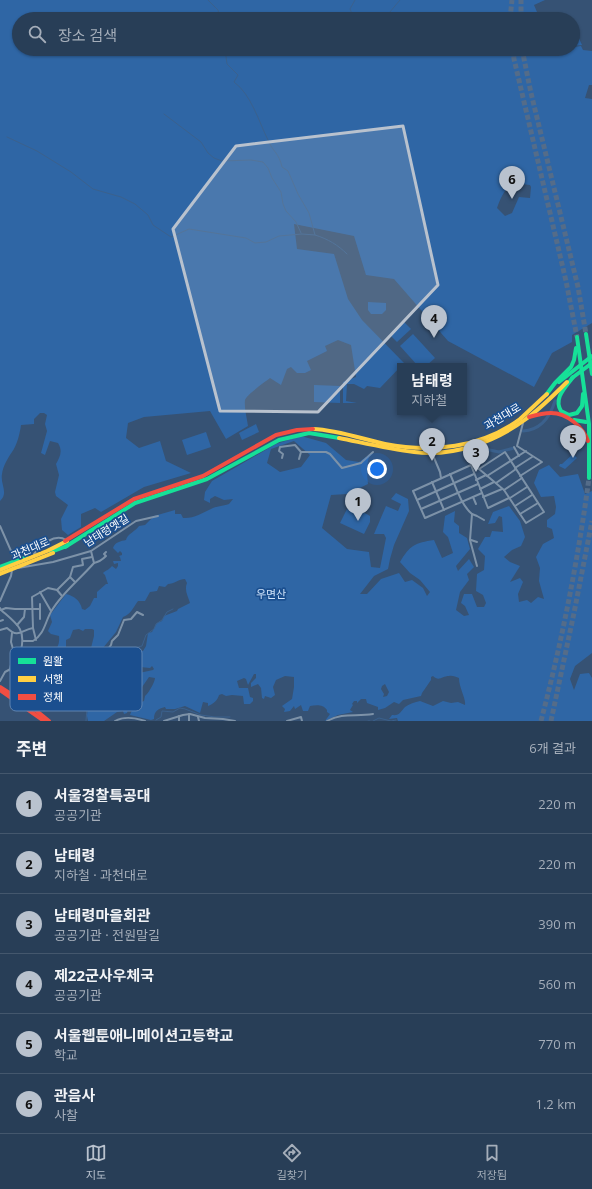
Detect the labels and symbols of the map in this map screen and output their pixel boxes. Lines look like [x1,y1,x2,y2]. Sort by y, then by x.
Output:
pin: 6 [499,166,525,199]
pin: 4 [421,305,447,338]
street label: 과천대로 [481,399,523,433]
pin: 5 [560,425,586,458]
pin: 2 [419,428,445,461]
pin: 3 [463,439,489,472]
your location [367,459,387,479]
pin: 1 [345,488,371,521]
street label: 남태령옛길 [81,510,131,550]
street label: 과천대로 [8,533,52,563]
park label: 우면산 [256,586,286,601]
legend [10,647,142,711]
text: 원활 [43,653,63,668]
text: 서행 [43,671,63,686]
text: 정체 [43,689,63,704]

